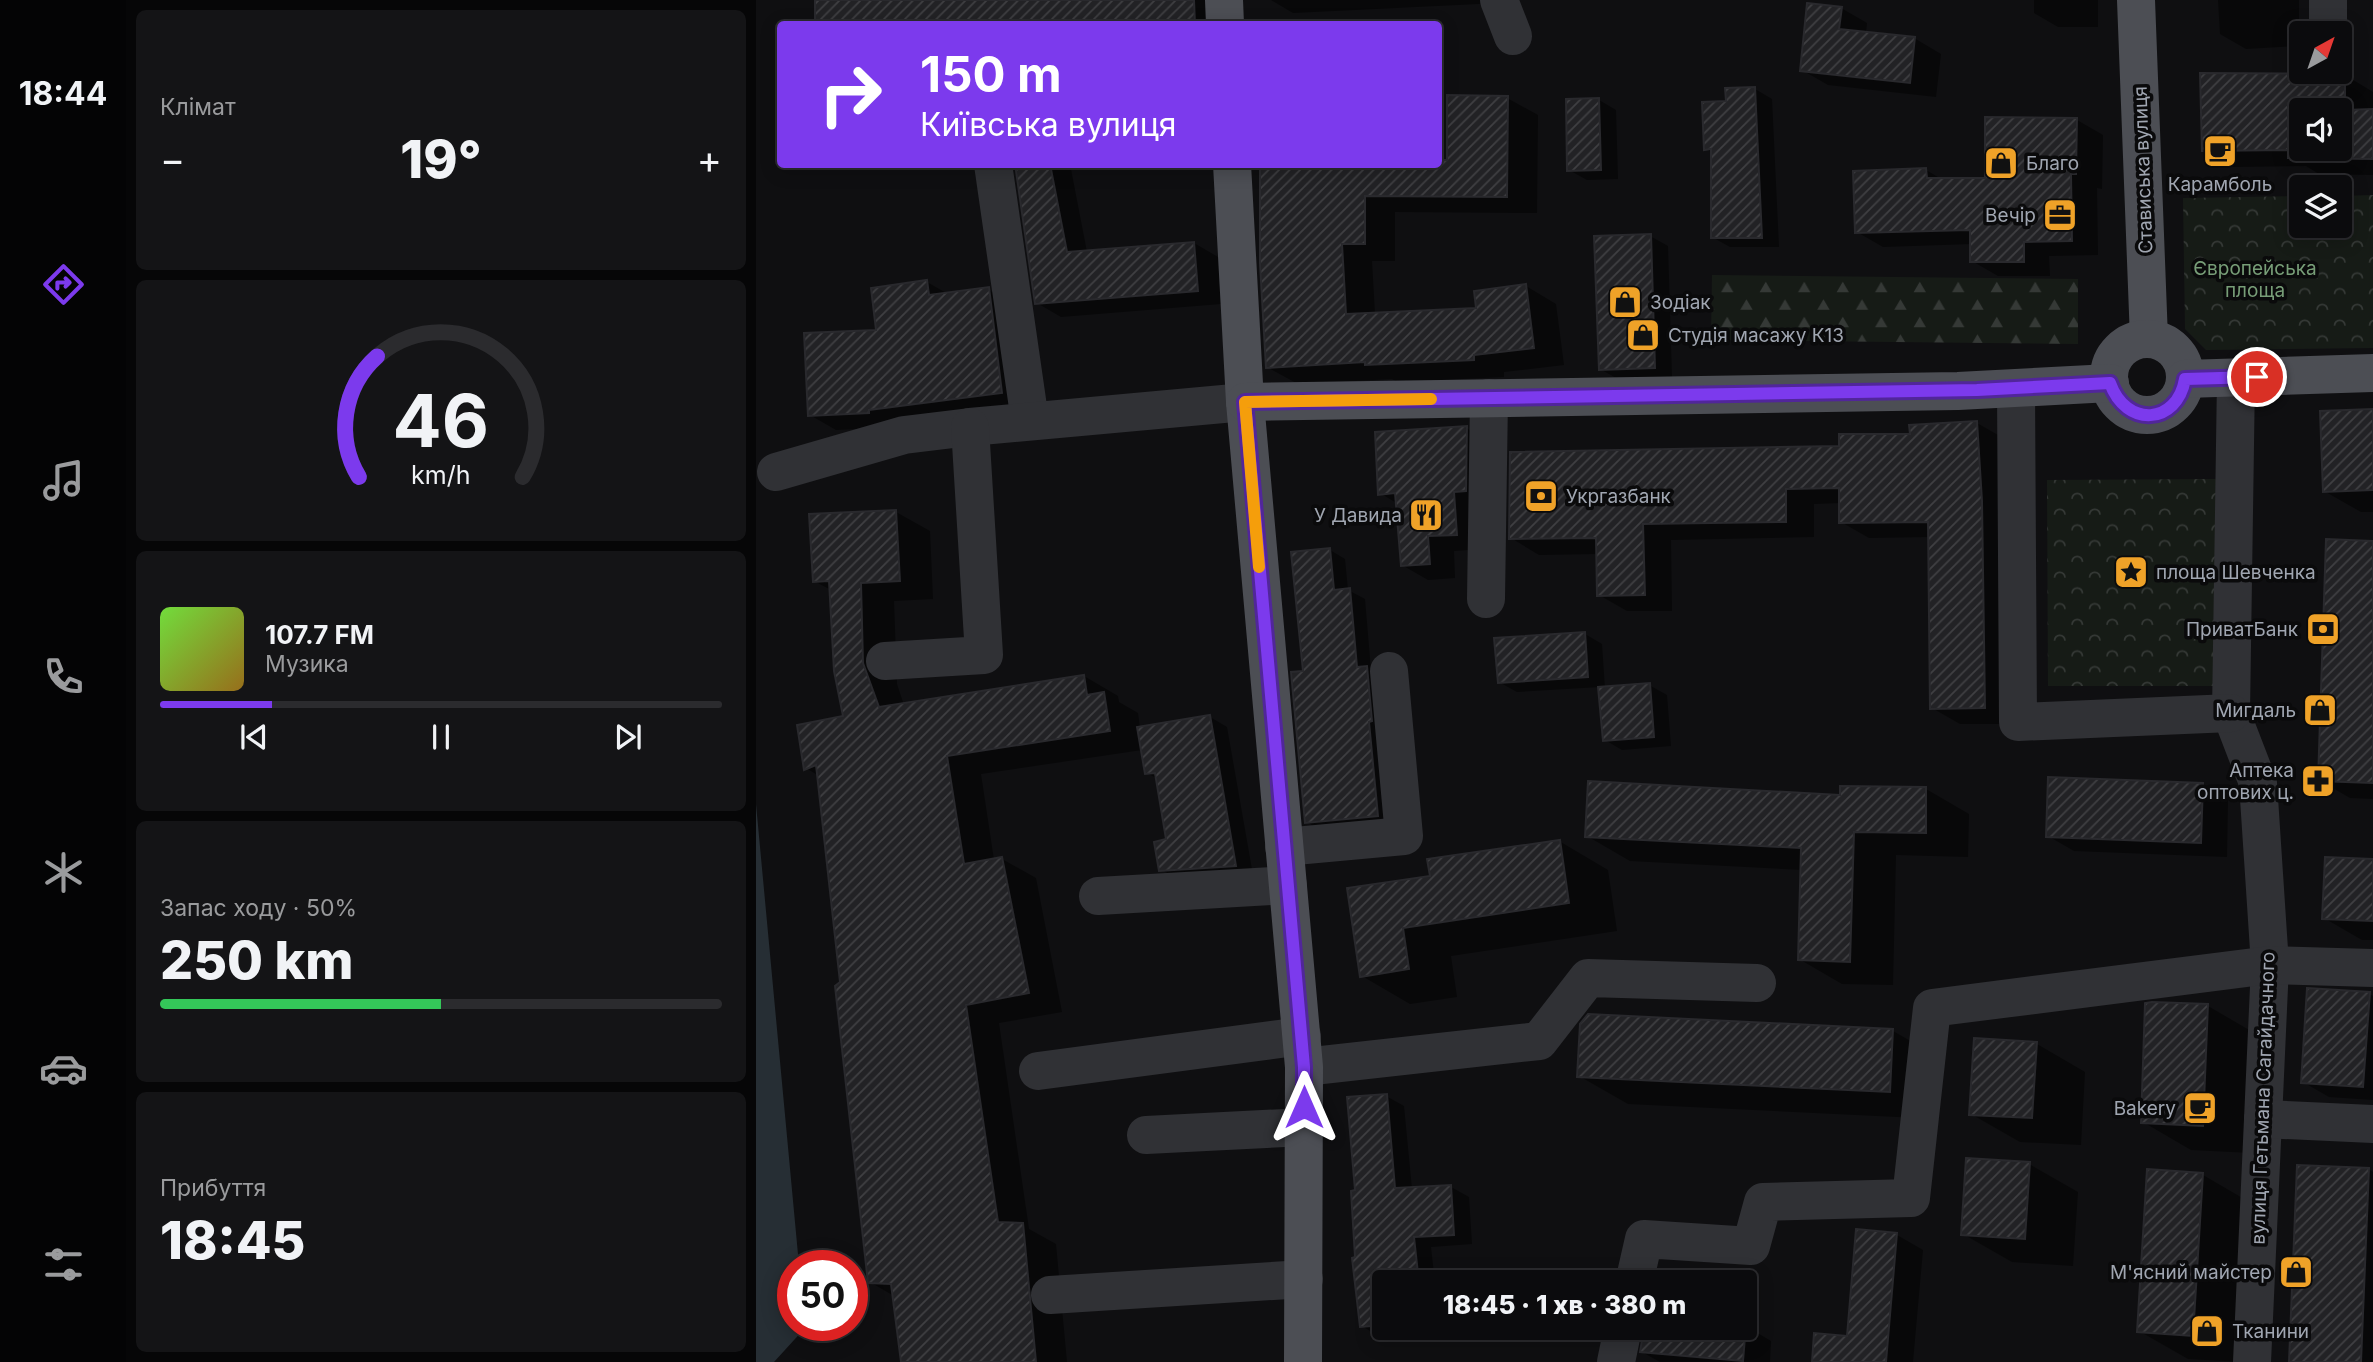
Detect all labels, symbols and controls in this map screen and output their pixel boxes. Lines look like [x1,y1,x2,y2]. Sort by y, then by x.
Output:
north arrow [2289,21,2352,84]
map controls [2289,21,2352,238]
text: 150 m [920,45,1062,104]
icon: right [805,49,896,140]
text: 18:44 [19,74,107,113]
street label: Стависька вулиця [2129,86,2157,254]
text: Клімат [160,93,236,121]
button: sound [2289,98,2352,161]
text: Київська вулиця [920,105,1177,144]
text: 19° [400,128,482,191]
cafe icon: Карамболь [2201,132,2239,170]
text: − [160,136,185,182]
text: + [697,136,722,182]
shop icon: Благо [1982,144,2020,182]
place label: Благо [2026,152,2079,175]
place label: Карамболь [2168,173,2272,196]
button: layers [2289,175,2352,238]
office icon: Вечір [2041,196,2079,234]
place label: Вечір [1985,204,2036,227]
park label: Європейська площа [2193,257,2317,302]
icon: directions [39,260,88,309]
shop icon: Зодіак [1606,283,1644,321]
place label: Зодіак [1650,291,1711,314]
shop icon: Студія масажу К13 [1624,316,1662,354]
place label: Студія масажу К13 [1668,324,1844,347]
pin [2227,347,2287,407]
icon: arrive [2238,358,2276,396]
text: 46 [393,376,489,465]
icon: music [39,456,88,505]
text: km/h [411,459,471,489]
bank icon: Укргазбанк [1522,477,1560,515]
place label: Укргазбанк [1566,485,1672,508]
restaurant icon: У Давида [1407,496,1445,534]
place label: У Давида [1314,504,1402,527]
place icon: площа Шевченка [2112,553,2150,591]
place label: площа Шевченка [2156,561,2316,584]
bank icon: ПриватБанк [2304,610,2342,648]
place label: ПриватБанк [2186,618,2299,641]
text: 107.7 FM [265,619,374,650]
text: Музика [265,650,349,678]
icon: phone [39,652,88,701]
shop icon: Мигдаль [2301,691,2339,729]
place label: Мигдаль [2215,699,2296,722]
icon: previous [235,718,273,756]
icon: pause [422,718,460,756]
icon: next [609,718,647,756]
place label: Аптека оптових ц. [2197,759,2294,804]
pharmacy icon: Аптека оптових ц. [2299,762,2337,800]
icon: climate [39,848,88,897]
text: Запас ходу · 50% [160,894,357,922]
text: 250 km [160,929,353,992]
street label: вулиця Гетьмана Сагайдачного [2246,951,2280,1245]
icon: car [39,1044,88,1093]
position arrow [1267,1070,1341,1144]
cafe icon: Bakery [2181,1089,2219,1127]
place label: Bakery [2114,1097,2176,1120]
text: Прибуття [160,1174,266,1202]
text: 18:45 [160,1209,306,1272]
icon: filters [39,1240,88,1289]
speed limit sign: 50 [777,1250,868,1341]
shop icon: М'ясний майстер [2277,1253,2315,1291]
place label: М'ясний майстер [2110,1261,2272,1284]
text: 18:45 · 1 хв · 380 m [1443,1289,1686,1320]
shop icon: Тканини [2188,1312,2226,1350]
place label: Тканини [2232,1320,2309,1343]

